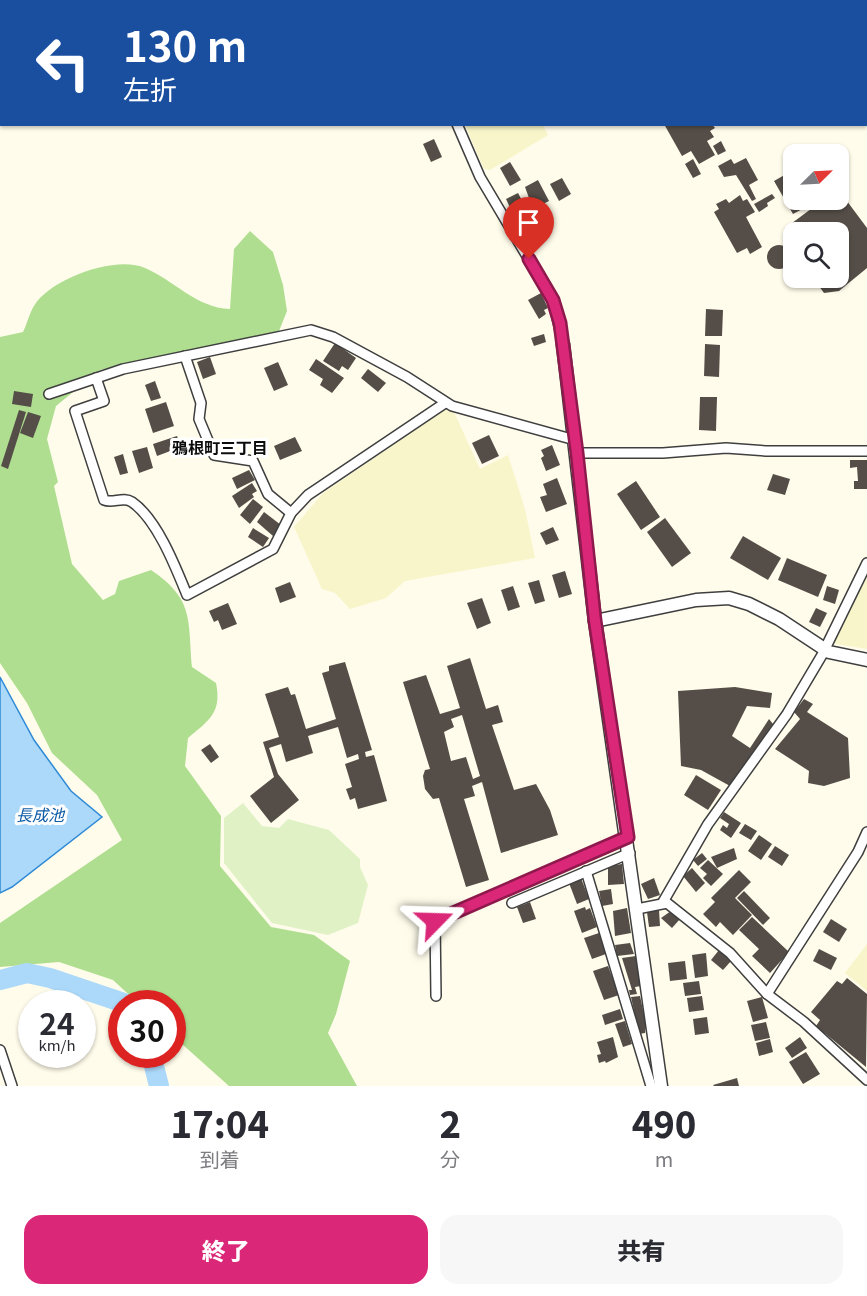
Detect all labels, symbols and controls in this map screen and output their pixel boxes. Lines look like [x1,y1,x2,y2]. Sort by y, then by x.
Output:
text: 130 m [123,13,247,74]
icon: left [24,24,102,102]
text: 左折 [123,69,177,108]
north arrow [783,144,849,210]
map controls [783,144,849,288]
pin [503,197,554,259]
icon: arrive [512,206,545,239]
button: search [783,222,849,288]
district label: 鴉根町三丁目 [172,435,268,459]
water label: 長成池 [16,802,66,826]
position arrow [403,889,467,953]
speed limit sign: 30 [108,990,186,1068]
text: 24 [39,1000,75,1044]
text: km/h [38,1034,76,1055]
text: 17:04 [171,1096,269,1148]
text: 2 [440,1096,461,1148]
text: 490 [632,1096,696,1148]
text: 到着 [200,1144,240,1173]
text: 分 [440,1144,460,1173]
text: m [655,1144,673,1173]
button: 終了 [24,1215,428,1284]
button: 共有 [440,1215,843,1284]

